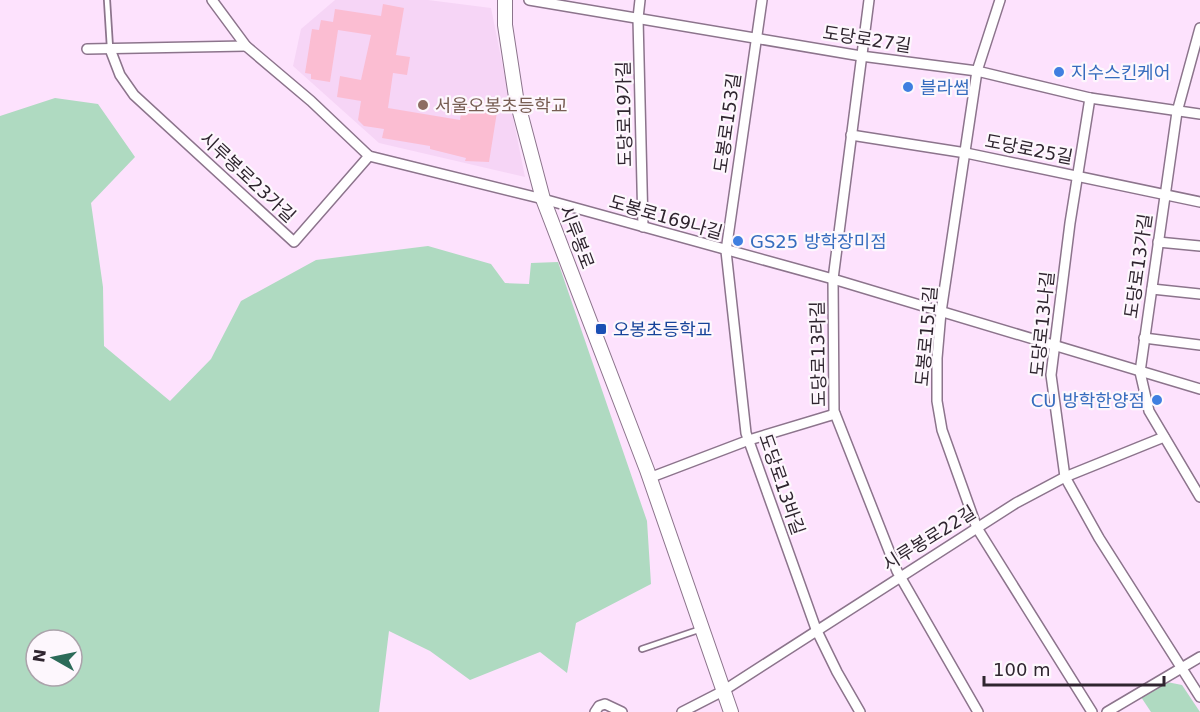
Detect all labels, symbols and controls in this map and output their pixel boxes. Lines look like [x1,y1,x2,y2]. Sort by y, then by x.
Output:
street label: 도당로27길 [821,22,913,56]
street label: 도당로19가길 [613,61,635,167]
place label: 지수스킨케어 [1071,62,1170,83]
marker: 지수스킨케어 [1052,65,1066,79]
street label: 도봉로153길 [710,72,744,174]
place label: 블라썸 [920,77,970,98]
marker: 블라썸 [901,80,915,94]
place label: 서울오봉초등학교 [435,95,567,116]
marker: 서울오봉초등학교 [416,98,430,112]
street label: 시루봉로23가길 [196,128,300,226]
street label: 도당로25길 [983,130,1075,168]
street label: 도봉로169나길 [607,191,725,243]
street label: 시루봉로 [555,202,599,272]
street label: 도당로13가길 [1120,212,1156,320]
place label: GS25 방학장미점 [750,231,887,252]
marker: GS25 방학장미점 [731,234,745,248]
street label: 도당로13나길 [1026,270,1058,378]
street label: 도봉로151길 [911,285,941,387]
street label: 도당로13라길 [807,301,829,407]
place label: 오봉초등학교 [613,319,712,340]
marker: 오봉초등학교 [594,322,608,336]
place label: CU 방학한양점 [1031,390,1145,411]
marker: CU 방학한양점 [1150,393,1164,407]
street label: 도당로13바길 [755,431,809,537]
street label: 시루봉로22길 [879,501,979,575]
north arrow [24,628,84,688]
text: N [29,648,50,664]
scale bar [984,649,1164,687]
text: 100 m [993,659,1051,680]

